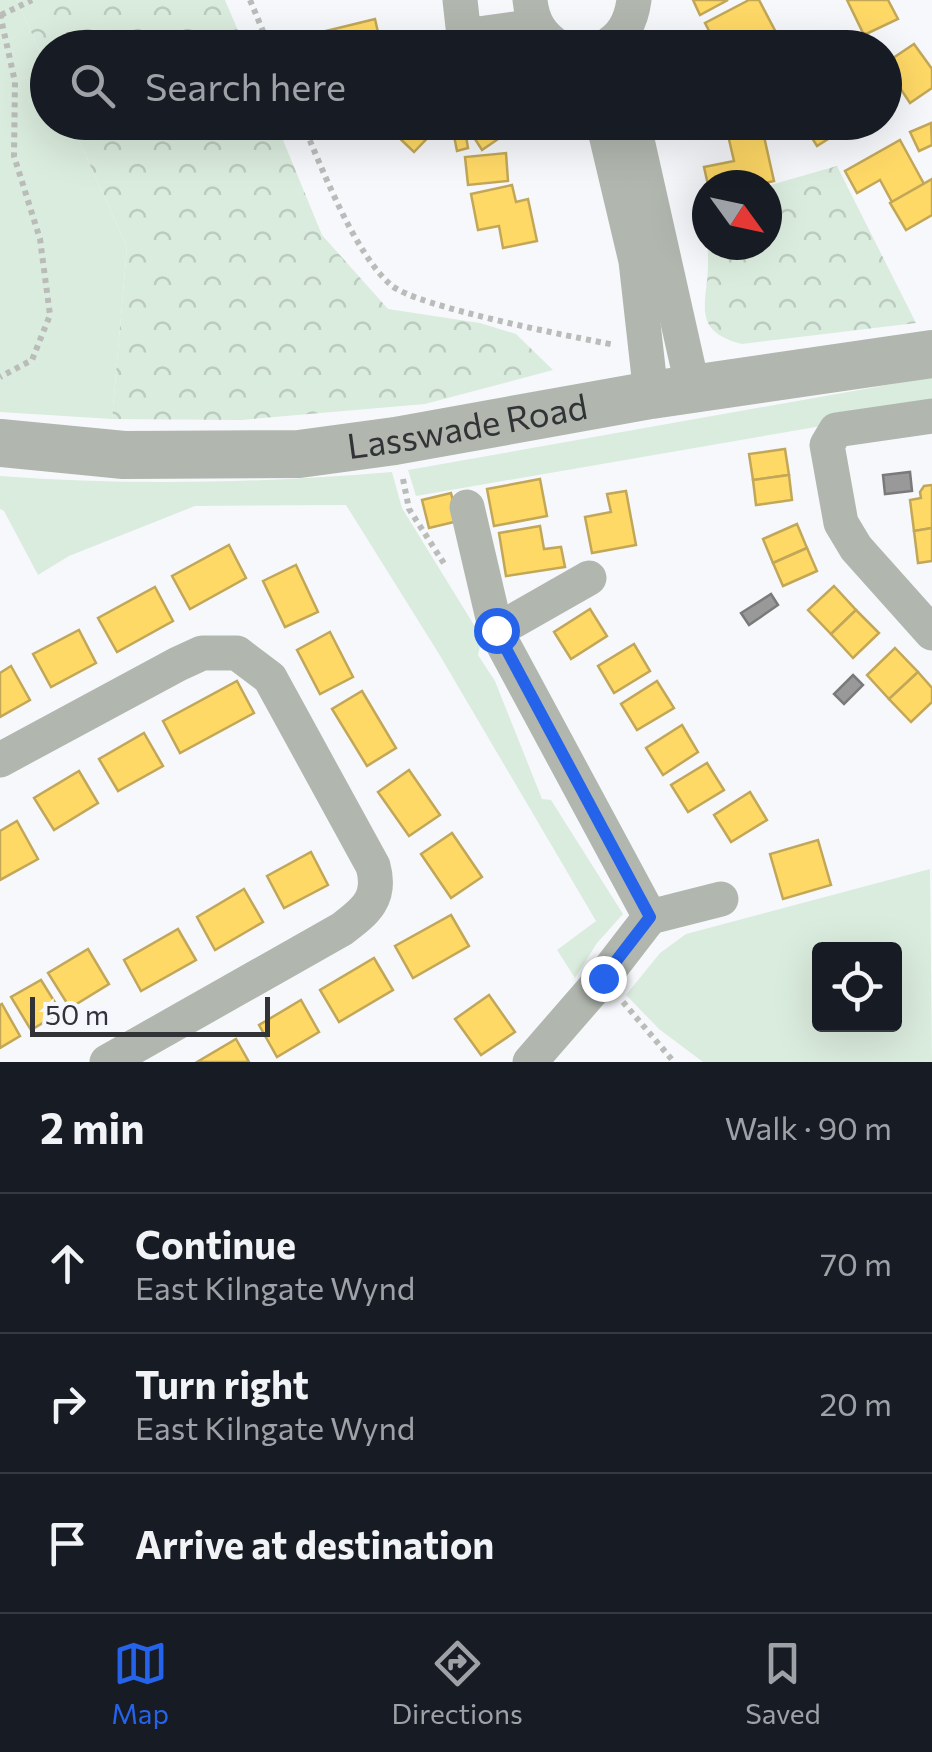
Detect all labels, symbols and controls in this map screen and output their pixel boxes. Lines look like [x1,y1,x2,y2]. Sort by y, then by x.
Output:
search box [30,30,902,140]
icon: search [65,58,120,113]
text: Search here [145,62,346,109]
north arrow [692,170,782,260]
street label: Lasswade Road [344,383,590,466]
route start [474,608,520,654]
map controls [812,942,902,1032]
button: locate [812,942,902,1032]
route end [581,956,627,1002]
scale bar [30,992,270,1036]
text: 50 m [45,997,109,1031]
text: 2 min [40,1101,145,1153]
text: Walk · 90 m [725,1107,892,1147]
text: Continue [135,1220,296,1267]
icon: ahead [40,1236,95,1291]
text: 70 m [820,1243,892,1283]
text: East Kilngate Wynd [135,1267,415,1307]
text: Turn right [135,1360,309,1407]
icon: right [40,1376,95,1431]
text: 20 m [819,1383,892,1423]
text: East Kilngate Wynd [135,1407,415,1447]
icon: arrive [40,1516,95,1571]
text: Arrive at destination [135,1520,494,1567]
tab: Map [111,1636,169,1730]
tab: Directions [391,1636,523,1730]
tab: Saved [745,1636,821,1730]

